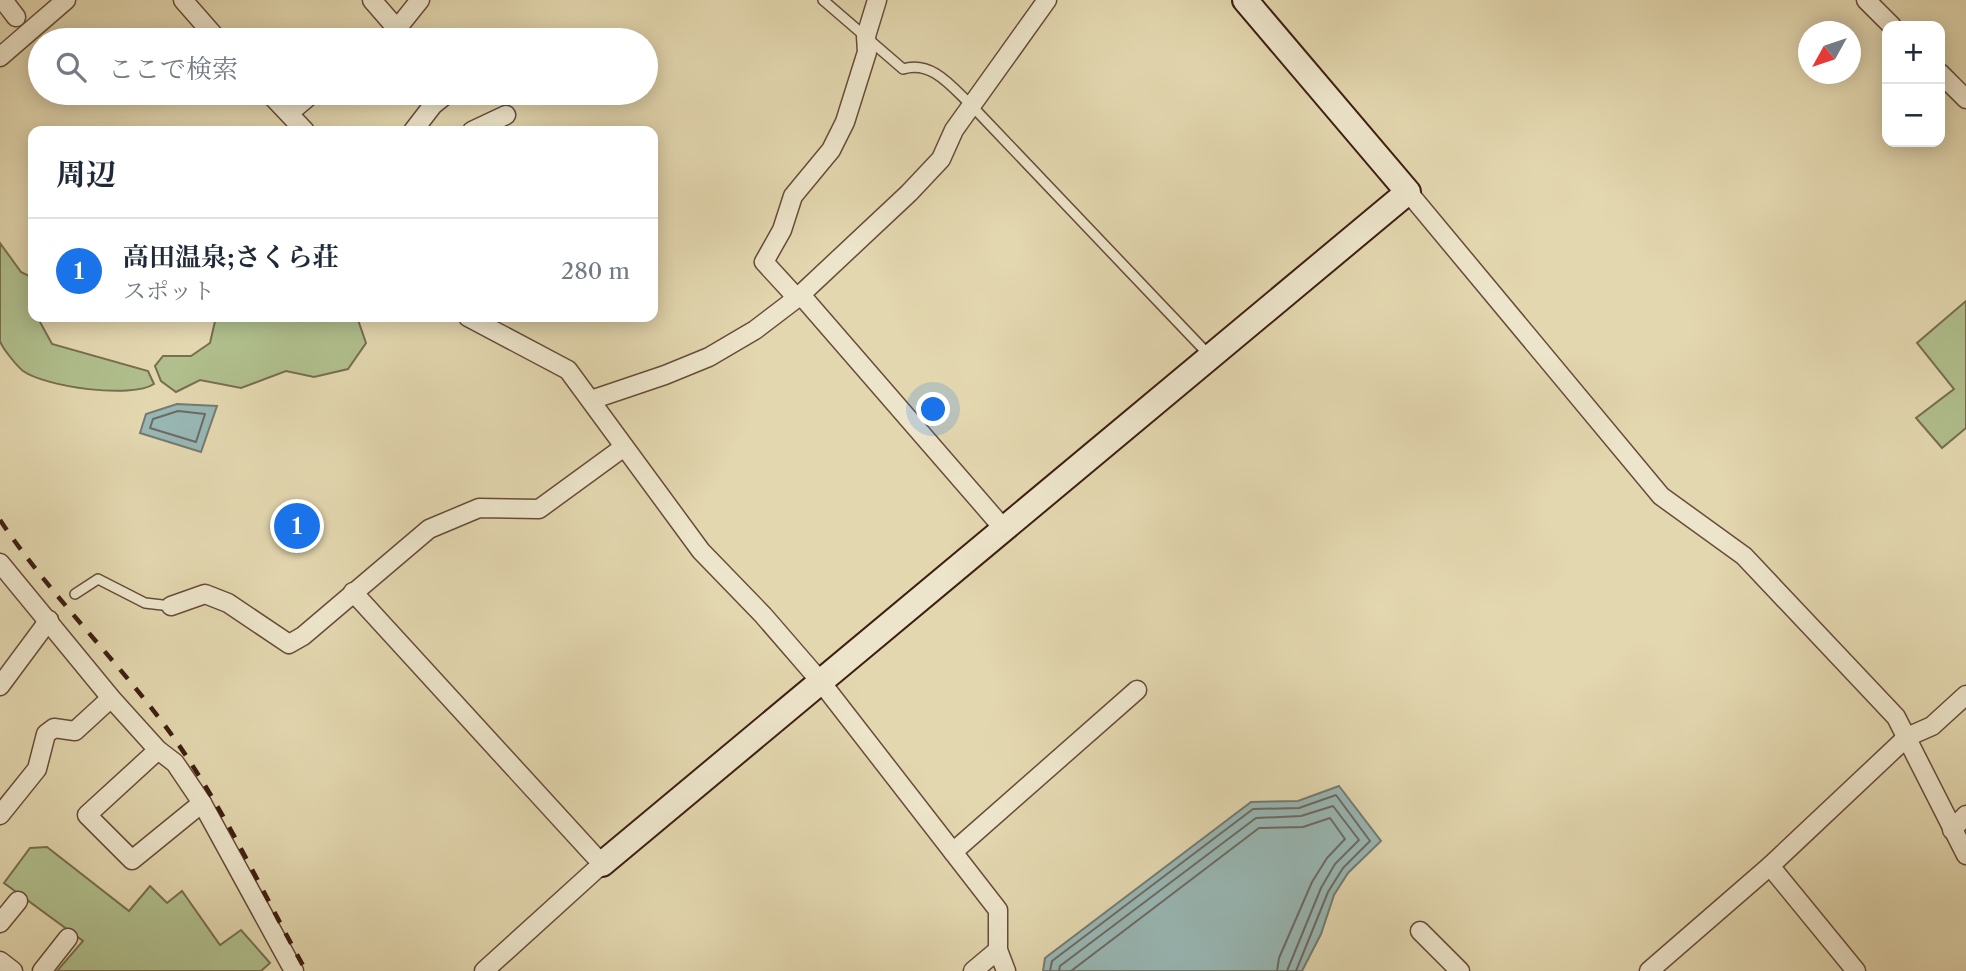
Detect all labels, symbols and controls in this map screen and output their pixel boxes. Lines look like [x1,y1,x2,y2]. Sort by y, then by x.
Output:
north arrow [1798,21,1861,84]
map controls [1882,21,1945,147]
button: + [1882,21,1945,84]
search box [28,28,658,105]
icon: search [52,48,90,86]
text: ここで検索 [108,53,238,85]
button: − [1882,84,1945,147]
text: 周辺 [56,156,116,193]
text: 高田温泉;さくら荘 [123,241,339,273]
text: 1 [74,257,84,285]
text: 280 m [561,257,630,285]
text: スポット [123,277,215,305]
your location [916,392,950,426]
pin: 1 [274,500,320,552]

